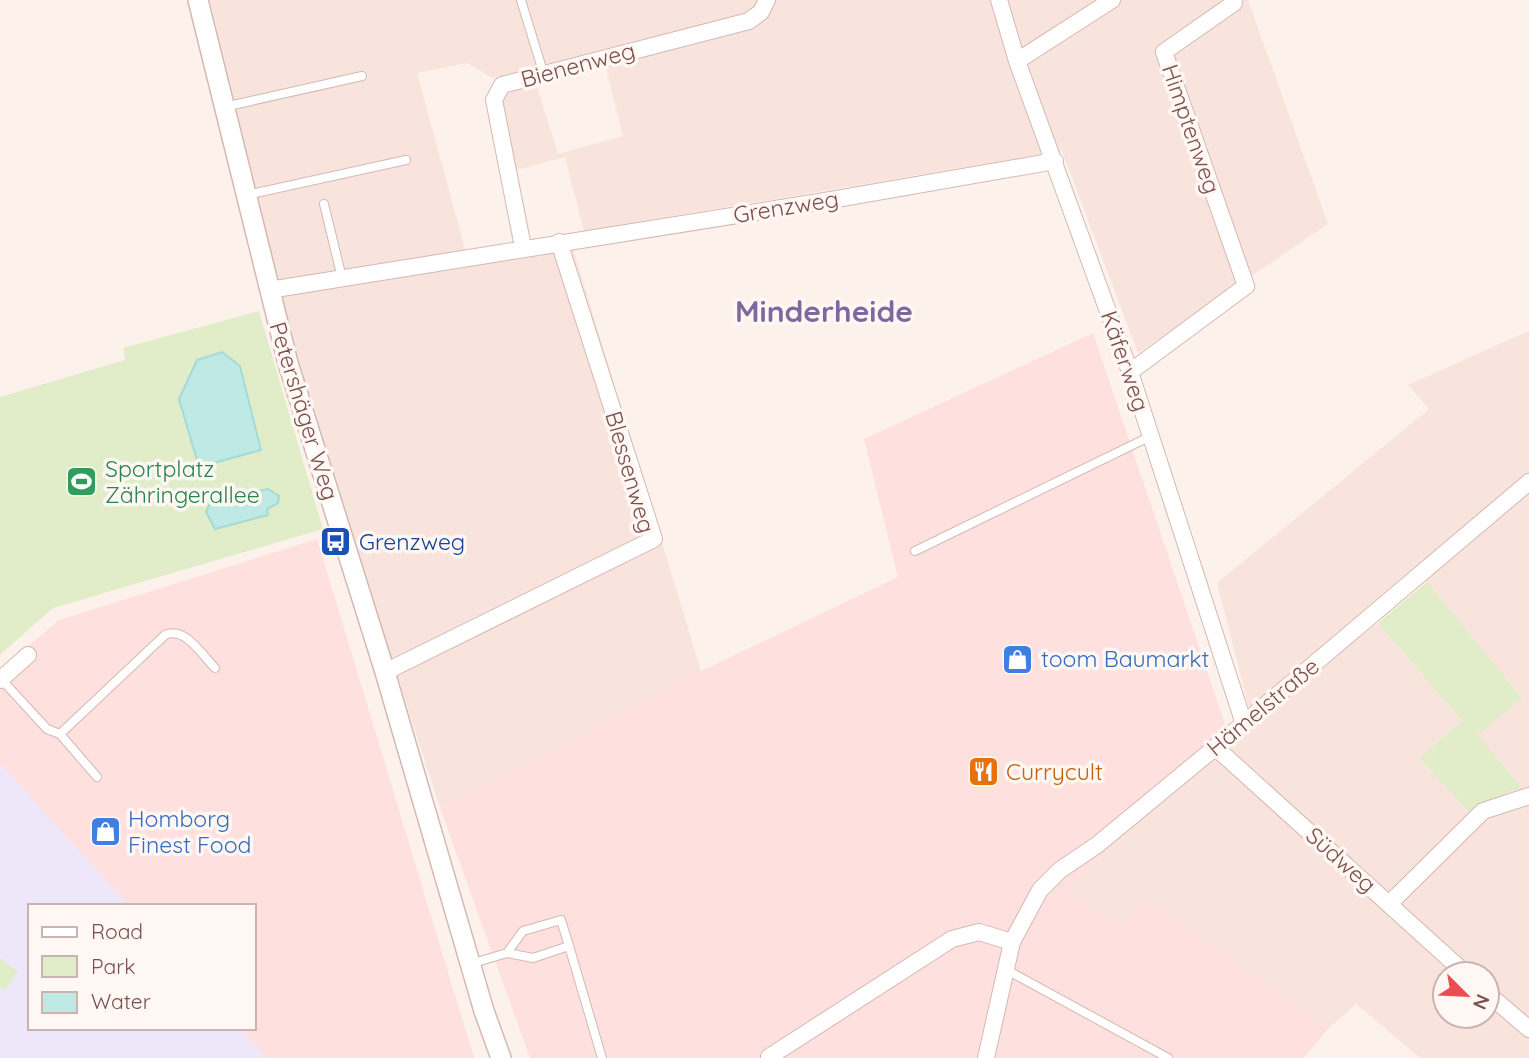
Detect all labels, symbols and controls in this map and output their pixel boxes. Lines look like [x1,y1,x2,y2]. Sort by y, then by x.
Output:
street label: Bienenweg [518,35,638,94]
street label: Himptenweg [1156,60,1227,197]
street label: Grenzweg [731,184,841,229]
district label: Minderheide [735,292,913,330]
street label: Käferweg [1095,307,1156,415]
street label: Petershäger Weg [264,318,345,504]
street label: Blessenweg [599,408,662,536]
place label: Sportplatz Zähringerallee [105,454,260,509]
sports icon: Sportplatz Zähringerallee [65,465,99,499]
bus stop icon: Grenzweg [319,525,353,559]
place label: Grenzweg [359,527,465,556]
shop icon: toom Baumarkt [1001,642,1035,676]
place label: toom Baumarkt [1041,644,1210,673]
street label: Hämelstraße [1201,651,1325,762]
restaurant icon: Currycult [966,755,1000,789]
place label: Currycult [1006,757,1103,786]
place label: Homborg Finest Food [128,804,252,859]
shop icon: Homborg Finest Food [88,815,122,849]
street label: Südweg [1300,821,1382,899]
legend [28,904,256,1030]
text: Road [91,918,143,944]
text: Park [91,953,135,979]
north arrow [1431,960,1501,1030]
text: Water [91,988,151,1014]
text: N [1468,991,1495,1013]

